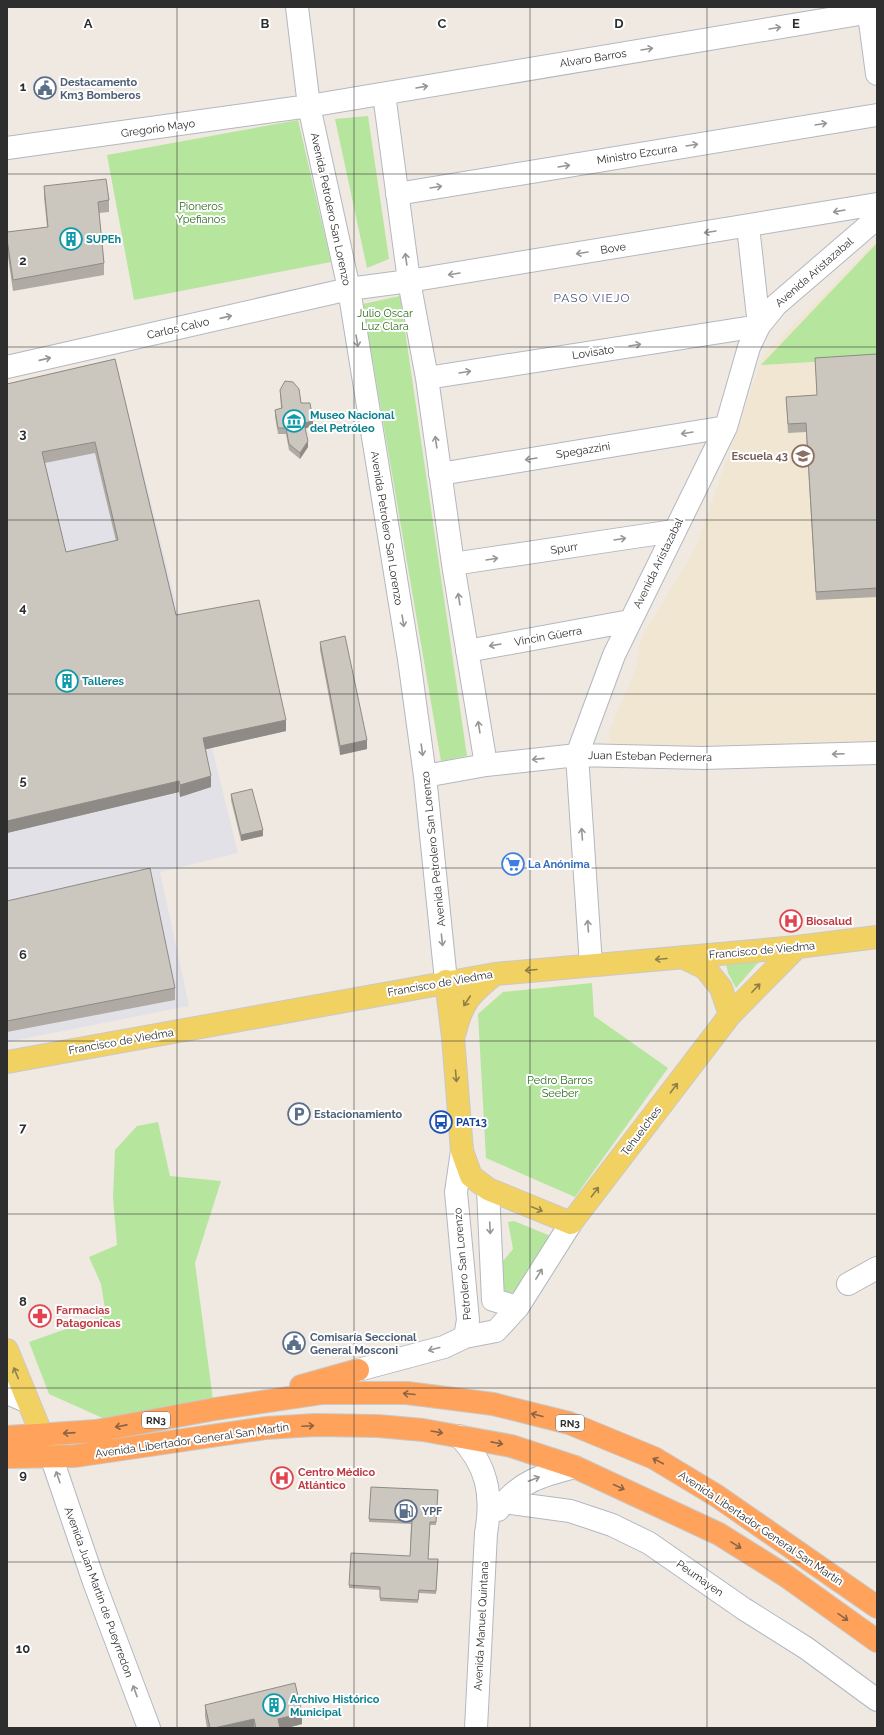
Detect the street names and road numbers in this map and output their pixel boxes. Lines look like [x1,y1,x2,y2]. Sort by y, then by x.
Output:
street label: Alvaro Barros [559,47,628,70]
street label: Gregorio Mayo [120,117,196,140]
street label: Avenida Petrolero San Lorenzo [308,131,353,287]
street label: Ministro Ezcurra [596,142,678,167]
street label: Avenida Aristazabal [773,235,856,310]
street label: Bove [599,240,627,257]
street label: Carlos Calvo [146,315,211,342]
street label: Lovisato [571,343,615,362]
street label: Spegazzini [555,440,611,461]
street label: Avenida Petrolero San Lorenzo [368,450,405,607]
street label: Avenida Aristazabal [631,516,686,611]
street label: Spurr [549,540,579,557]
street label: Vincin Güerra [513,624,583,649]
street label: Juan Esteban Pedernera [588,749,712,764]
street label: Avenida Petrolero San Lorenzo [419,770,448,927]
street label: Francisco de Viedma [708,939,816,962]
street label: Francisco de Viedma [387,968,494,999]
street label: Francisco de Viedma [68,1026,175,1057]
street label: Tehuelches [619,1104,664,1159]
street label: Petrolero San Lorenzo [451,1207,474,1321]
road number: RN3 [142,1412,170,1428]
road number: RN3 [556,1415,584,1431]
street label: Avenida Libertador General San Martín [94,1420,290,1461]
street label: Avenida Libertador General San Martín [676,1468,845,1588]
street label: Avenida Juan Martin de Pueyrredon [62,1505,136,1679]
street label: Peumayen [674,1558,726,1599]
street label: Avenida Manuel Quintana [472,1561,491,1691]

